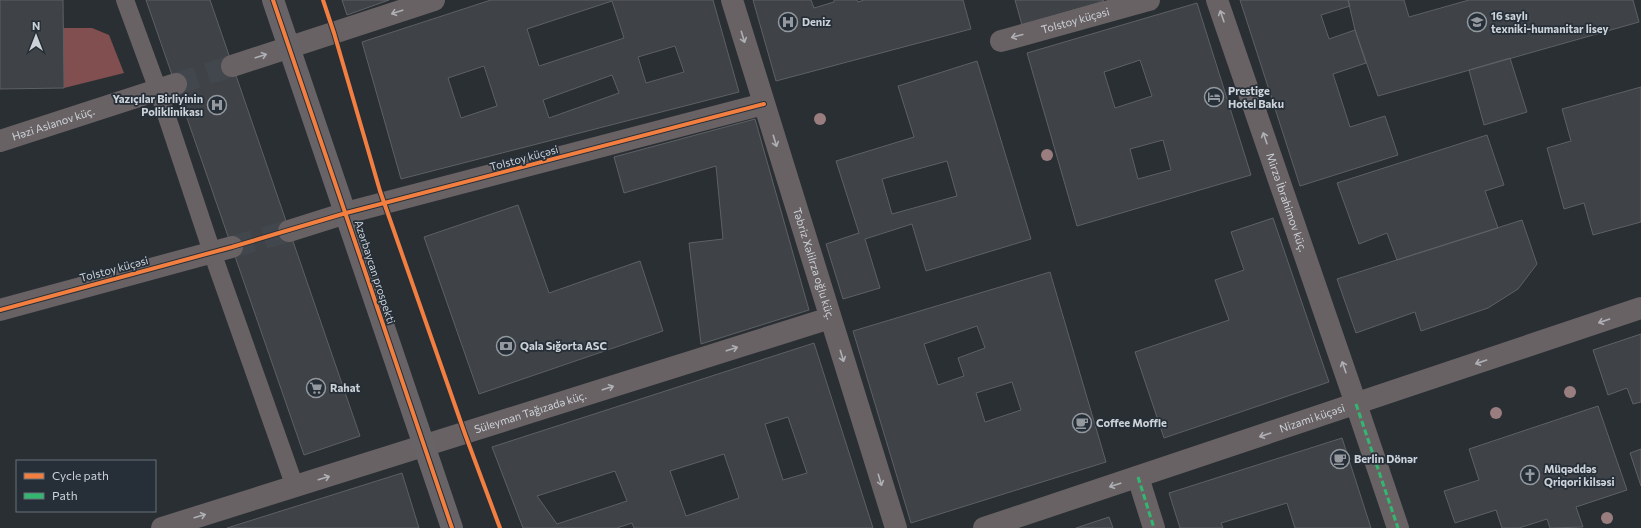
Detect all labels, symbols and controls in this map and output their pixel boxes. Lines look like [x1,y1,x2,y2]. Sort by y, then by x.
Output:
street label: Tolstoy küçəsi [1039,4,1111,36]
one-way arrow [391,9,404,16]
place label: 16 saylı texniki-humanitar lisey [1491,9,1609,35]
one-way arrow [1218,10,1226,22]
hospital icon: Deniz [777,11,799,33]
school or university icon: 16 saylı texniki-humanitar lisey [1466,11,1488,33]
place label: Deniz [802,15,831,28]
north arrow [16,16,56,56]
text: N [32,19,40,32]
one-way arrow [740,31,747,44]
one-way arrow [1011,33,1024,40]
one-way arrow [254,52,266,60]
place label: Prestige Hotel Baku [1228,84,1284,110]
hotel icon: Prestige Hotel Baku [1203,86,1225,108]
place label: Yazıçılar Birliyinin Poliklinikası [112,92,203,118]
hospital icon: Yazıçılar Birliyinin Poliklinikası [206,94,228,116]
street label: Həzi Aslanov küç. [10,104,97,143]
one-way arrow [1261,133,1269,145]
one-way arrow [772,135,779,148]
street label: Tolstoy küçəsi [488,142,560,173]
street label: Mirzə İbrahimov küç. [1264,151,1310,254]
street label: Təbriz Xəlilrza oğlu küç. [791,206,838,321]
street label: Azərbaycan prospekti [353,218,398,326]
street label: Tolstoy küçəsi [78,253,150,284]
one-way arrow [1598,318,1611,325]
bank icon: Qala Sığorta ASC [495,335,517,357]
place label: Qala Sığorta ASC [520,339,607,352]
one-way arrow [726,345,739,352]
one-way arrow [839,349,846,362]
one-way arrow [1475,359,1487,367]
one-way arrow [1340,361,1347,374]
supermarket icon: Rahat [305,377,327,399]
place label: Rahat [330,381,360,394]
one-way arrow [602,384,614,392]
street label: Süleyman Tağızadə küç. [472,388,588,435]
street label: Nizami küçəsi [1278,401,1346,435]
cafe icon: Coffee Moffie [1071,412,1093,434]
place label: Coffee Moffie [1096,416,1167,429]
one-way arrow [1258,432,1271,439]
cafe icon: Berlin Dönər [1329,448,1351,470]
place label: Berlin Dönər [1354,452,1418,465]
legend [16,460,156,512]
place label: Müqəddəs Qriqori kilsəsi [1544,462,1615,488]
church icon: Müqəddəs Qriqori kilsəsi [1519,464,1541,486]
text: Cycle path [52,468,109,482]
one-way arrow [877,473,885,485]
one-way arrow [317,474,330,481]
one-way arrow [1109,482,1122,489]
text: Path [52,488,78,502]
one-way arrow [193,512,205,520]

